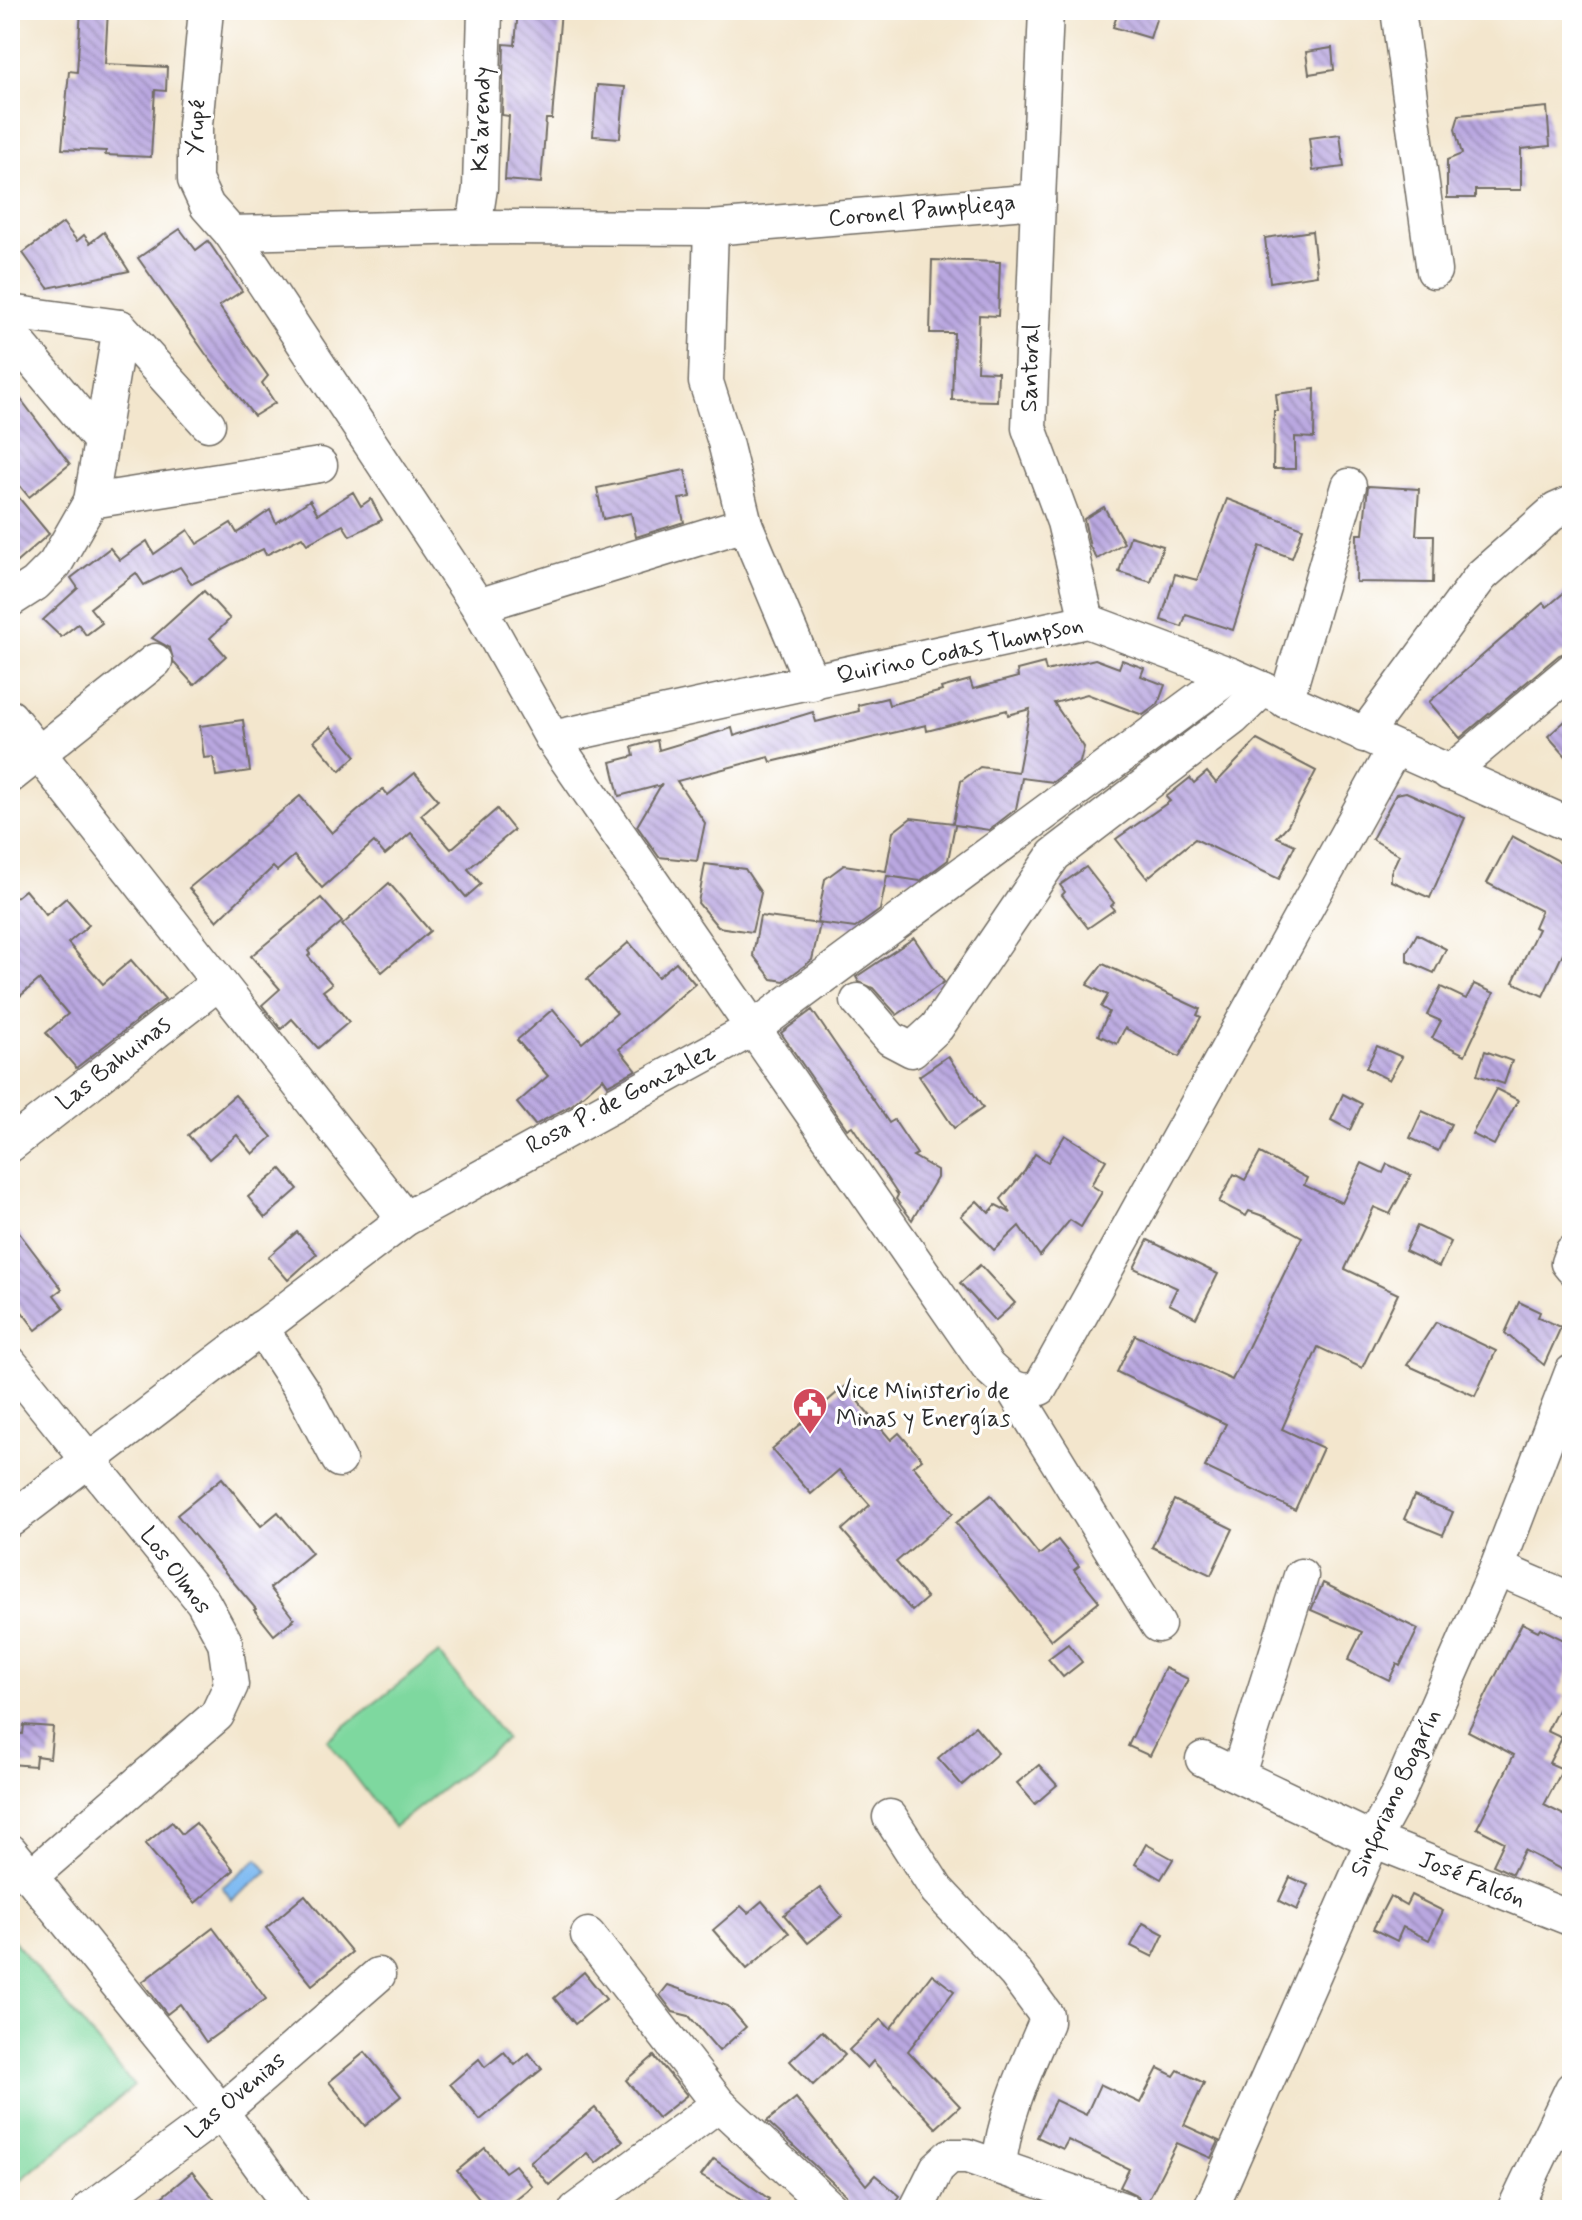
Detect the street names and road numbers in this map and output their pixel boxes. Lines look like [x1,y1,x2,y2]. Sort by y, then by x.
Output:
street label: Ka'arendy [465,66,499,172]
street label: Yrupé [180,99,214,157]
street label: Coronel Pampliega [827,187,1017,235]
street label: Santoral [1014,323,1048,413]
street label: Quirino Codas Thompson [834,610,1086,692]
street label: Las Bahuinas [50,1010,178,1118]
street label: Rosa P. de Gonzalez [521,1036,721,1162]
street label: Los Olmos [132,1521,218,1621]
street label: Sinforiano Bogarín [1344,1704,1450,1883]
street label: José Falcón [1414,1845,1530,1915]
street label: Las Ovenias [180,2045,293,2147]

